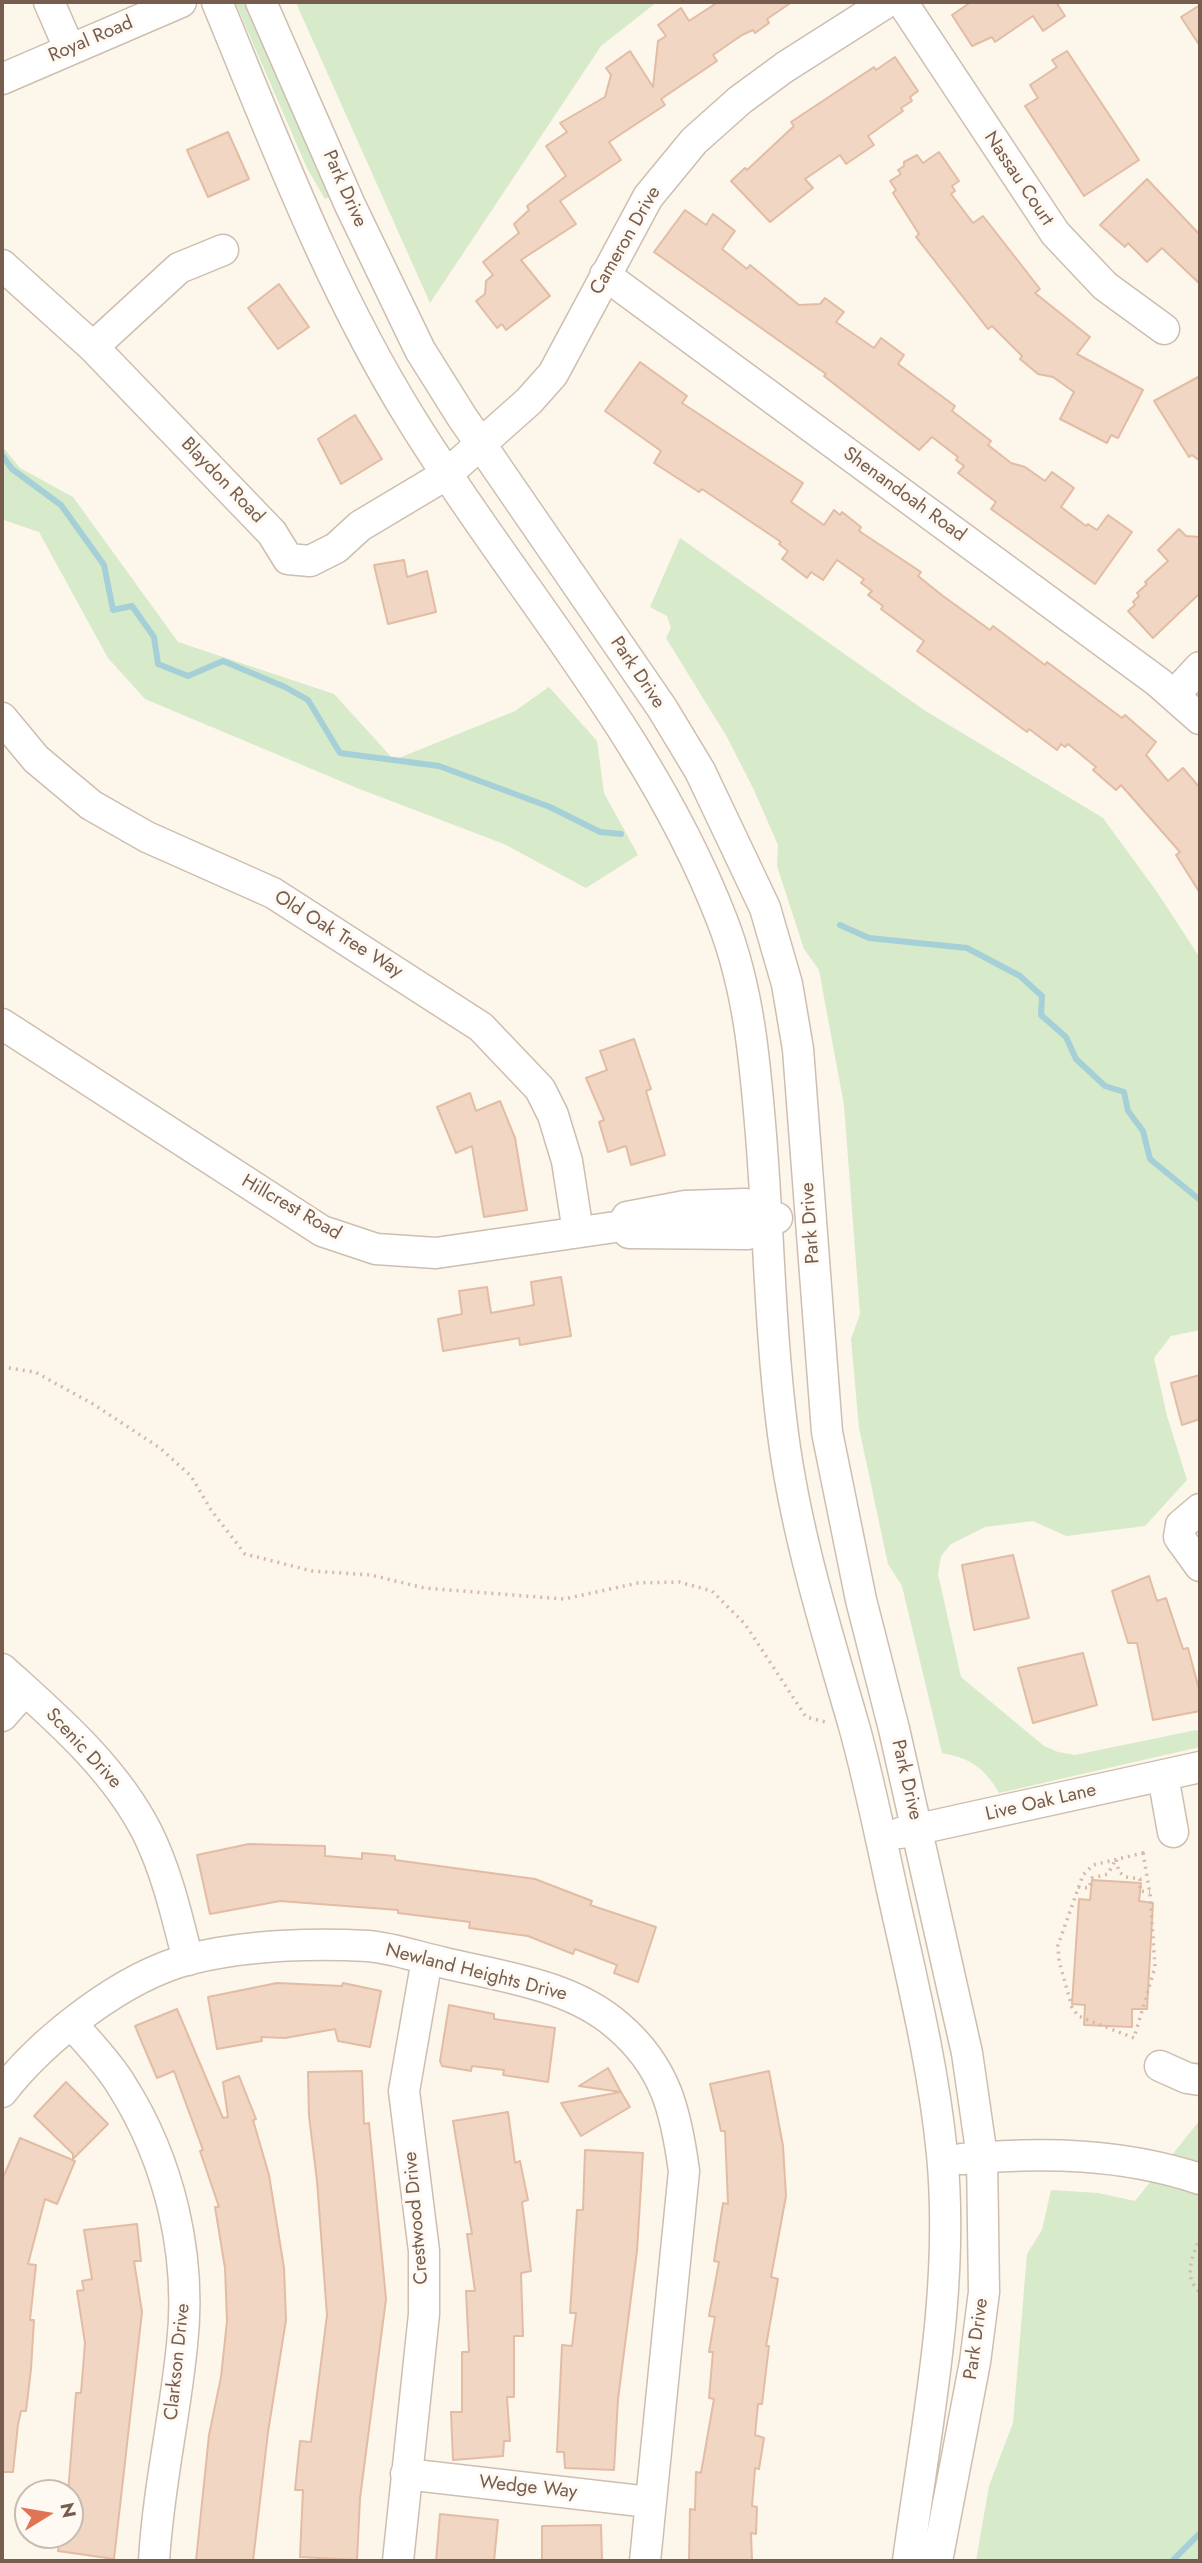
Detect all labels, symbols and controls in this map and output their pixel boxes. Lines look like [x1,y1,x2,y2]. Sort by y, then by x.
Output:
street label: Royal Road [45,12,137,68]
street label: Nassau Court [978,128,1058,230]
street label: Park Drive [317,147,371,231]
street label: Cameron Drive [586,183,666,299]
street label: Blaydon Road [176,433,268,529]
street label: Shenandoah Road [838,443,970,547]
street label: Park Drive [605,633,669,713]
street label: Old Oak Tree Way [270,886,406,984]
street label: Hillcrest Road [237,1170,345,1246]
street label: Park Drive [797,1181,825,1265]
street label: Scenic Drive [40,1704,126,1794]
street label: Park Drive [886,1738,926,1822]
street label: Live Oak Lane [984,1779,1098,1827]
street label: Newland Heights Drive [383,1939,569,2007]
street label: Crestwood Drive [400,2151,434,2285]
street label: Park Drive [960,2297,994,2381]
street label: Clarkson Drive [161,2302,195,2422]
street label: Wedge Way [478,2472,578,2504]
north arrow [14,2479,84,2549]
text: N [53,2500,83,2520]

